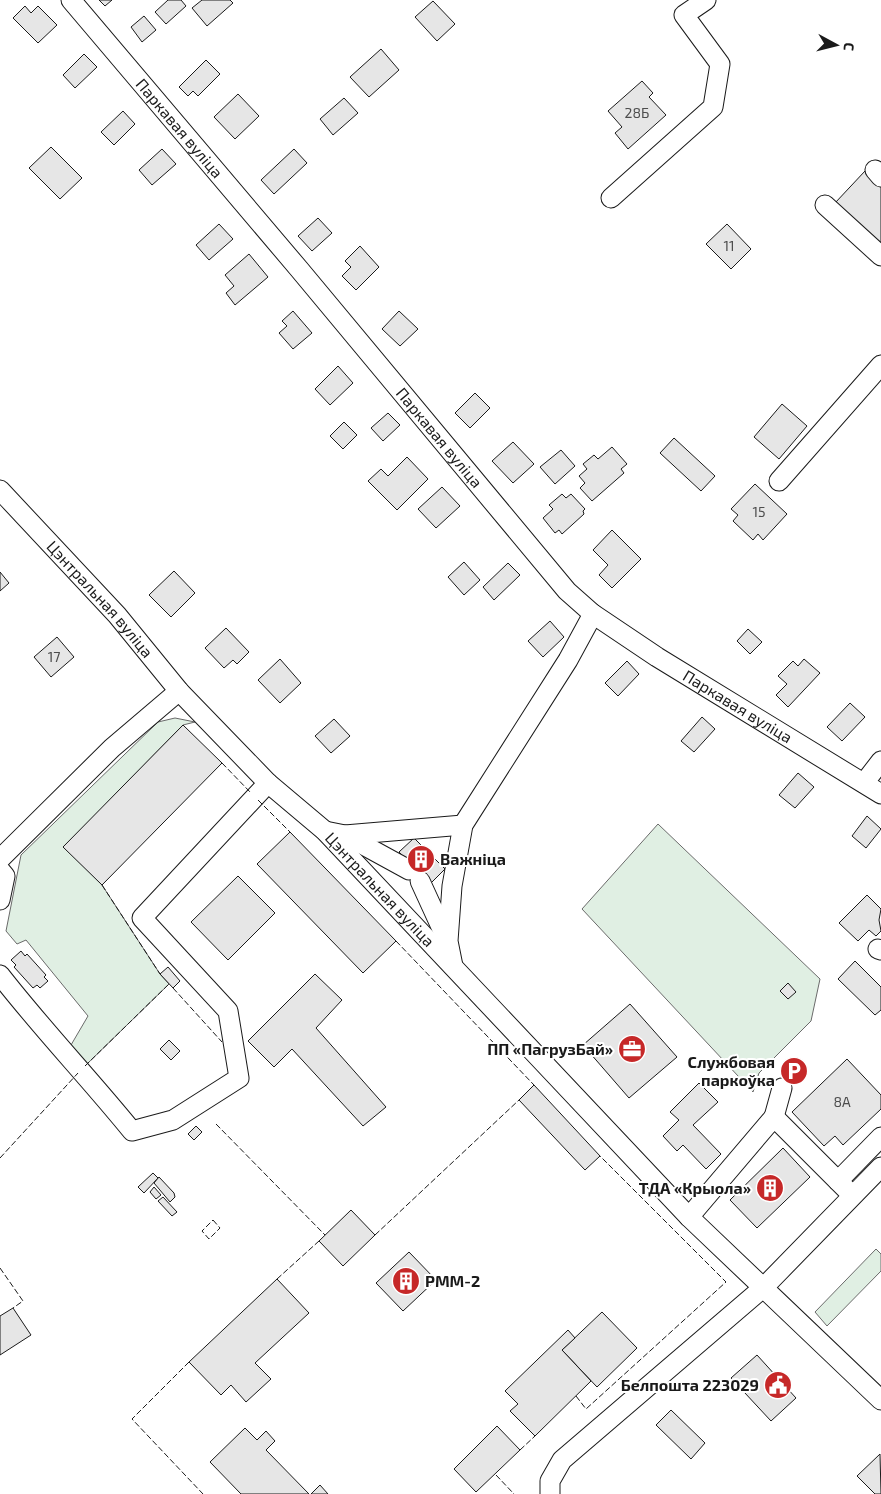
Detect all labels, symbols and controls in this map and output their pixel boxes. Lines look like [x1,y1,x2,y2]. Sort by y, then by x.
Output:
north arrow [811,20,861,70]
text: С [840,42,858,52]
street label: Паркавая вуліца [133,74,227,181]
house number: 28Б [625,104,649,121]
house number: 11 [723,237,735,254]
street label: Паркавая вуліца [393,383,487,491]
house number: 15 [752,503,766,520]
street label: Цэнтральная вуліца [43,536,158,661]
house number: 17 [48,648,60,665]
street label: Паркавая вуліца [680,665,796,747]
street label: Цэнтральная вуліца [322,828,439,950]
building icon: Важніца [406,844,436,874]
place label: Важніца [440,849,506,868]
office icon: ПП «ПагрузБай» [617,1034,647,1064]
place label: ПП «ПагрузБай» [487,1039,613,1058]
place label: Службовая паркоўка [688,1052,775,1089]
parking icon: Службовая паркоўка [779,1056,809,1086]
house number: 8А [833,1093,851,1110]
building icon: ТДА «Крыола» [755,1173,785,1203]
place label: ТДА «Крыола» [639,1178,751,1197]
building icon: РММ-2 [391,1266,421,1296]
place label: РММ-2 [425,1271,480,1290]
public building icon: Белпошта 223029 [763,1370,793,1400]
place label: Белпошта 223029 [621,1375,759,1394]

